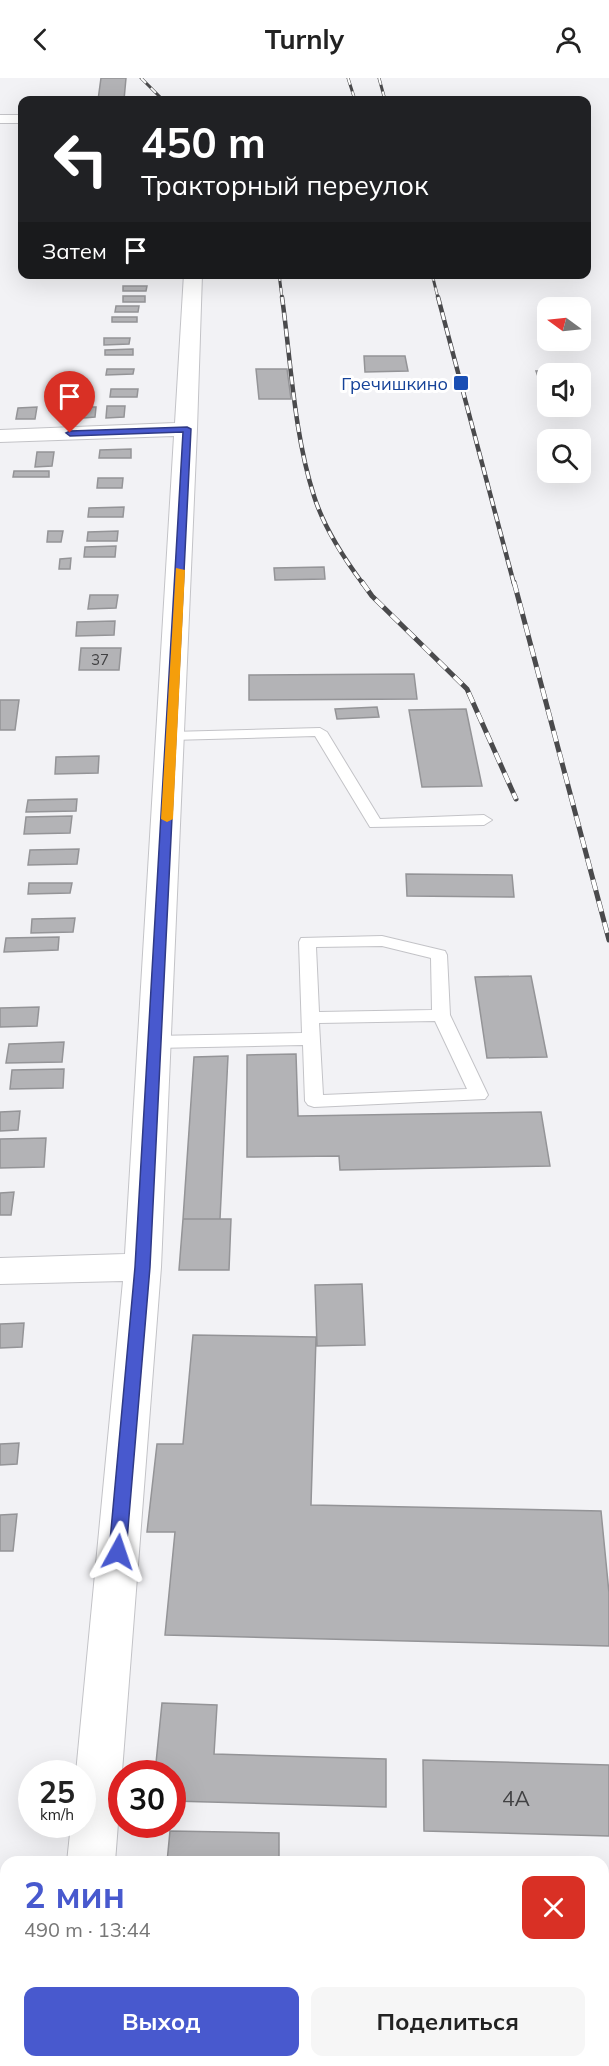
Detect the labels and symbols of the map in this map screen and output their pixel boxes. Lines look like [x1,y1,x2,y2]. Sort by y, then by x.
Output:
north arrow [537,297,591,351]
pin [44,371,95,433]
place label: Гречишкино [341,372,448,395]
marker: Гречишкино [452,374,470,392]
house number: 37 [91,650,109,669]
position arrow [86,1520,150,1584]
speed limit sign: 30 [108,1760,186,1838]
house number: 4А [502,1785,531,1811]

